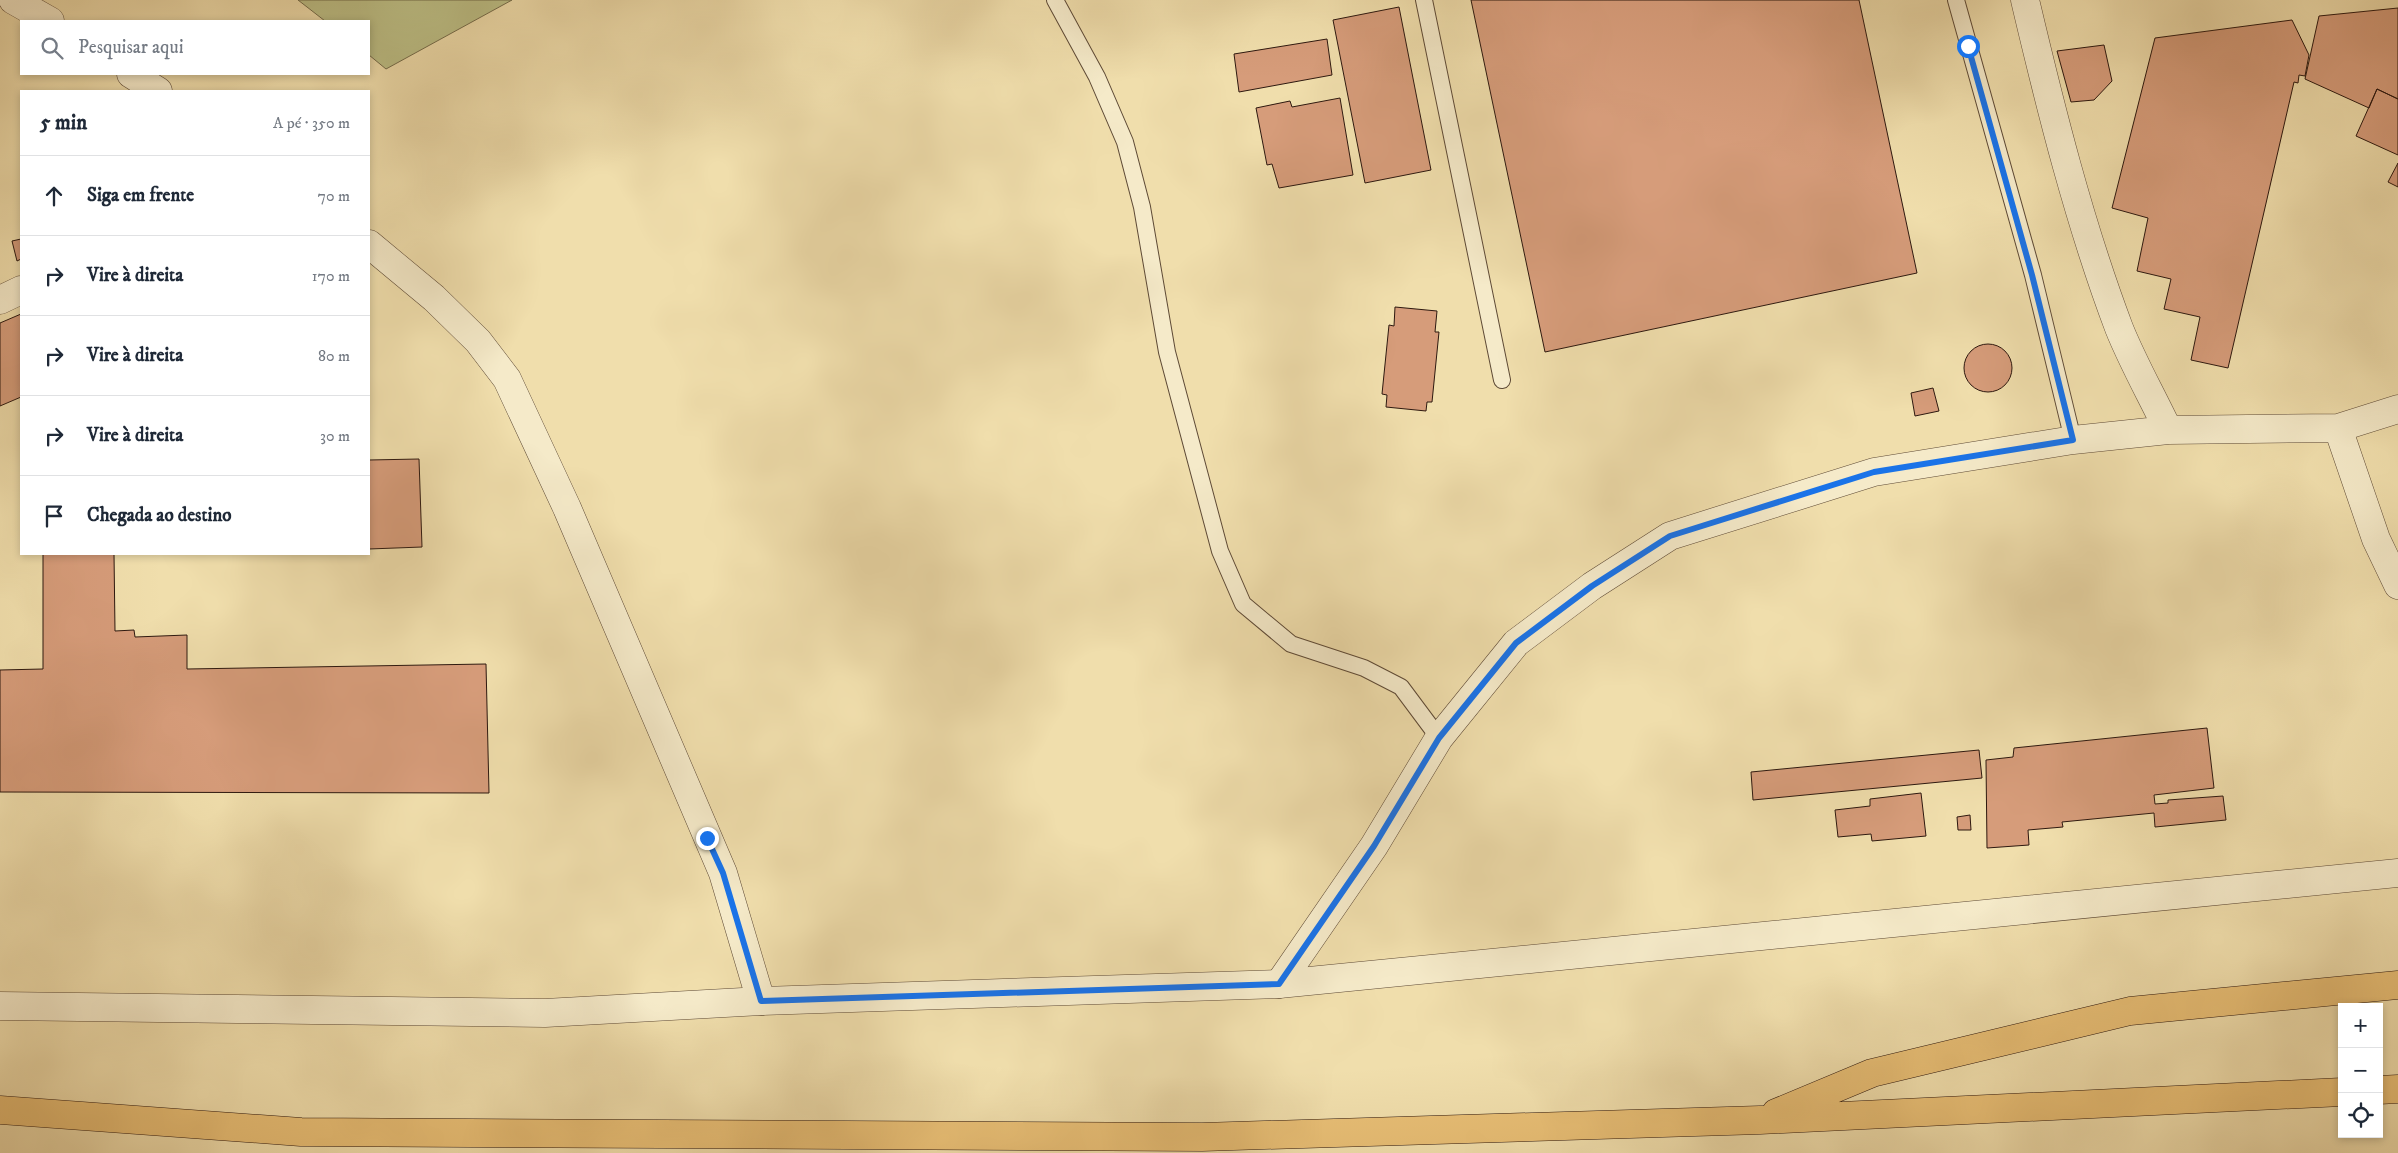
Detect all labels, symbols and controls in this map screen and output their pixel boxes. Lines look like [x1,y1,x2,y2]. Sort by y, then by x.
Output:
search box [20,20,370,75]
icon: search [38,34,66,62]
route start [1957,35,1980,58]
text: Pesquisar aqui [78,36,184,59]
text: 5 min [40,110,87,136]
text: A pé · 350 m [273,113,350,133]
icon: ahead [40,182,68,210]
text: Siga em frente [87,184,194,207]
text: 70 m [318,186,350,206]
icon: right [40,262,68,290]
text: Vire à direita [87,264,183,287]
text: 170 m [312,266,350,286]
icon: right [40,342,68,370]
text: Vire à direita [87,344,183,367]
text: 80 m [318,346,350,366]
icon: right [40,422,68,450]
text: Vire à direita [87,424,183,447]
text: 30 m [320,426,350,446]
icon: arrive [40,502,68,530]
text: Chegada ao destino [87,504,232,527]
route end [696,827,719,850]
map controls [2338,1003,2383,1138]
button: + [2338,1003,2383,1048]
button: − [2338,1048,2383,1093]
button: locate [2338,1093,2383,1138]

